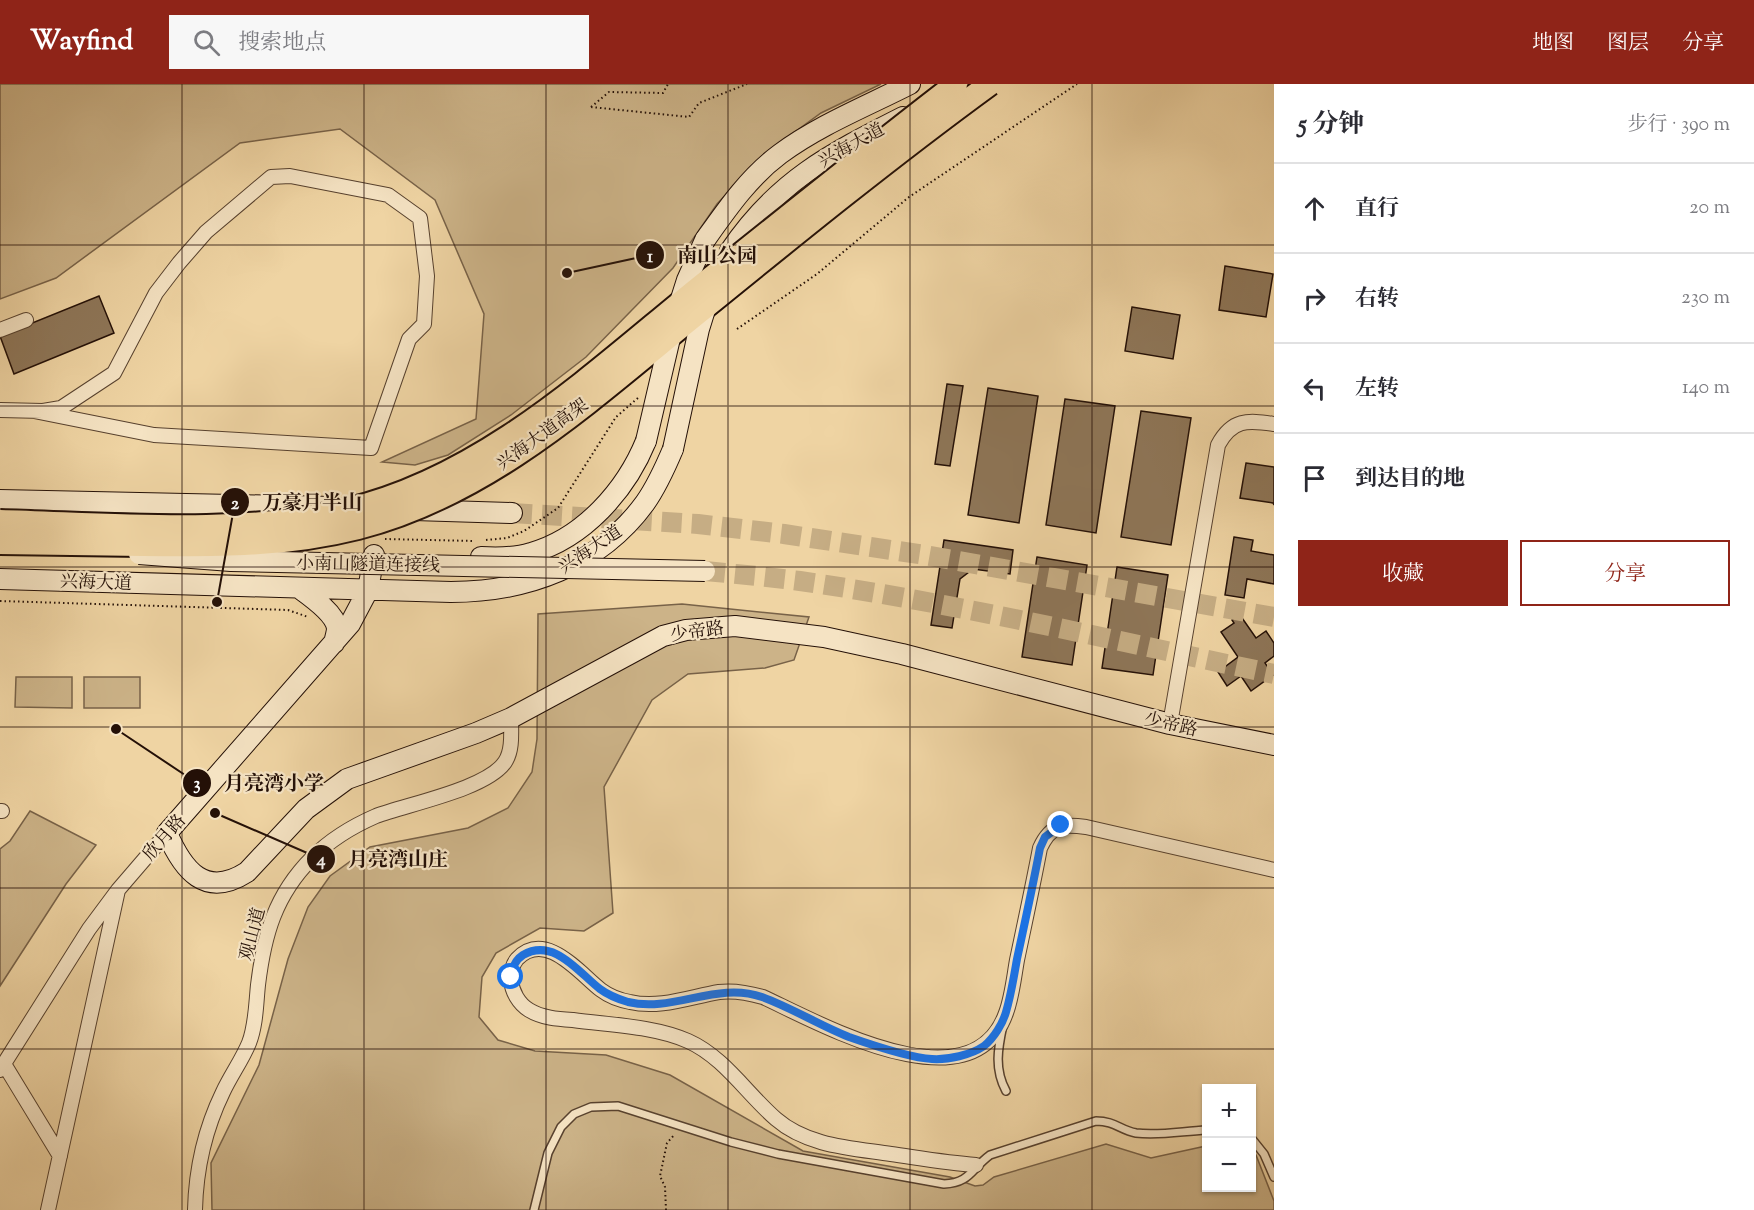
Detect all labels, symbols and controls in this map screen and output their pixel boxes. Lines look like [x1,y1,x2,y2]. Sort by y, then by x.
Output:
search box [169,15,589,69]
text: Wayfind [30,22,133,62]
icon: search [190,26,223,59]
text: 搜索地点 [238,28,326,60]
text: 地图 [1532,29,1574,59]
text: 图层 [1607,29,1649,59]
text: 分享 [1682,29,1724,59]
text: 5 分钟 [1298,107,1364,144]
text: 步行 · 390 m [1627,111,1730,140]
street label: 兴海大道 [814,118,890,176]
icon: ahead [1298,192,1331,225]
text: 直行 [1355,194,1399,226]
text: 20 m [1689,194,1730,223]
callout: 南山公园 [635,236,769,274]
text: 南山公园 [677,243,757,272]
text: 1 [647,245,654,271]
icon: right [1298,282,1331,315]
text: 右转 [1355,284,1399,316]
text: 230 m [1681,284,1730,313]
icon: left [1298,372,1331,405]
text: 左转 [1355,374,1399,406]
text: 140 m [1682,374,1730,403]
street label: 兴海大道高架 [492,393,595,478]
icon: arrive [1298,462,1331,495]
text: 到达目的地 [1355,464,1465,496]
callout: 万豪月半山 [220,483,374,521]
text: 万豪月半山 [262,490,362,519]
text: 2 [231,492,240,518]
street label: 兴海大道 [554,520,628,582]
button: 收藏 [1298,540,1508,606]
button: 分享 [1520,540,1730,606]
street label: 小南山隧道连接线 [296,552,440,580]
street label: 兴海大道 [59,570,132,598]
street label: 少帝路 [669,616,726,650]
street label: 少帝路 [1141,707,1200,745]
callout: 月亮湾小学 [182,764,336,802]
text: 月亮湾小学 [224,771,324,800]
text: 3 [193,772,201,798]
street label: 欣月路 [138,809,193,867]
route end [1047,811,1073,837]
callout: 月亮湾山庄 [306,840,460,878]
text: 月亮湾山庄 [348,847,448,876]
text: 4 [315,848,326,874]
street label: 观山道 [234,905,273,964]
route start [497,963,523,989]
map controls [1202,1084,1256,1192]
button: + [1202,1084,1256,1138]
button: − [1202,1138,1256,1192]

